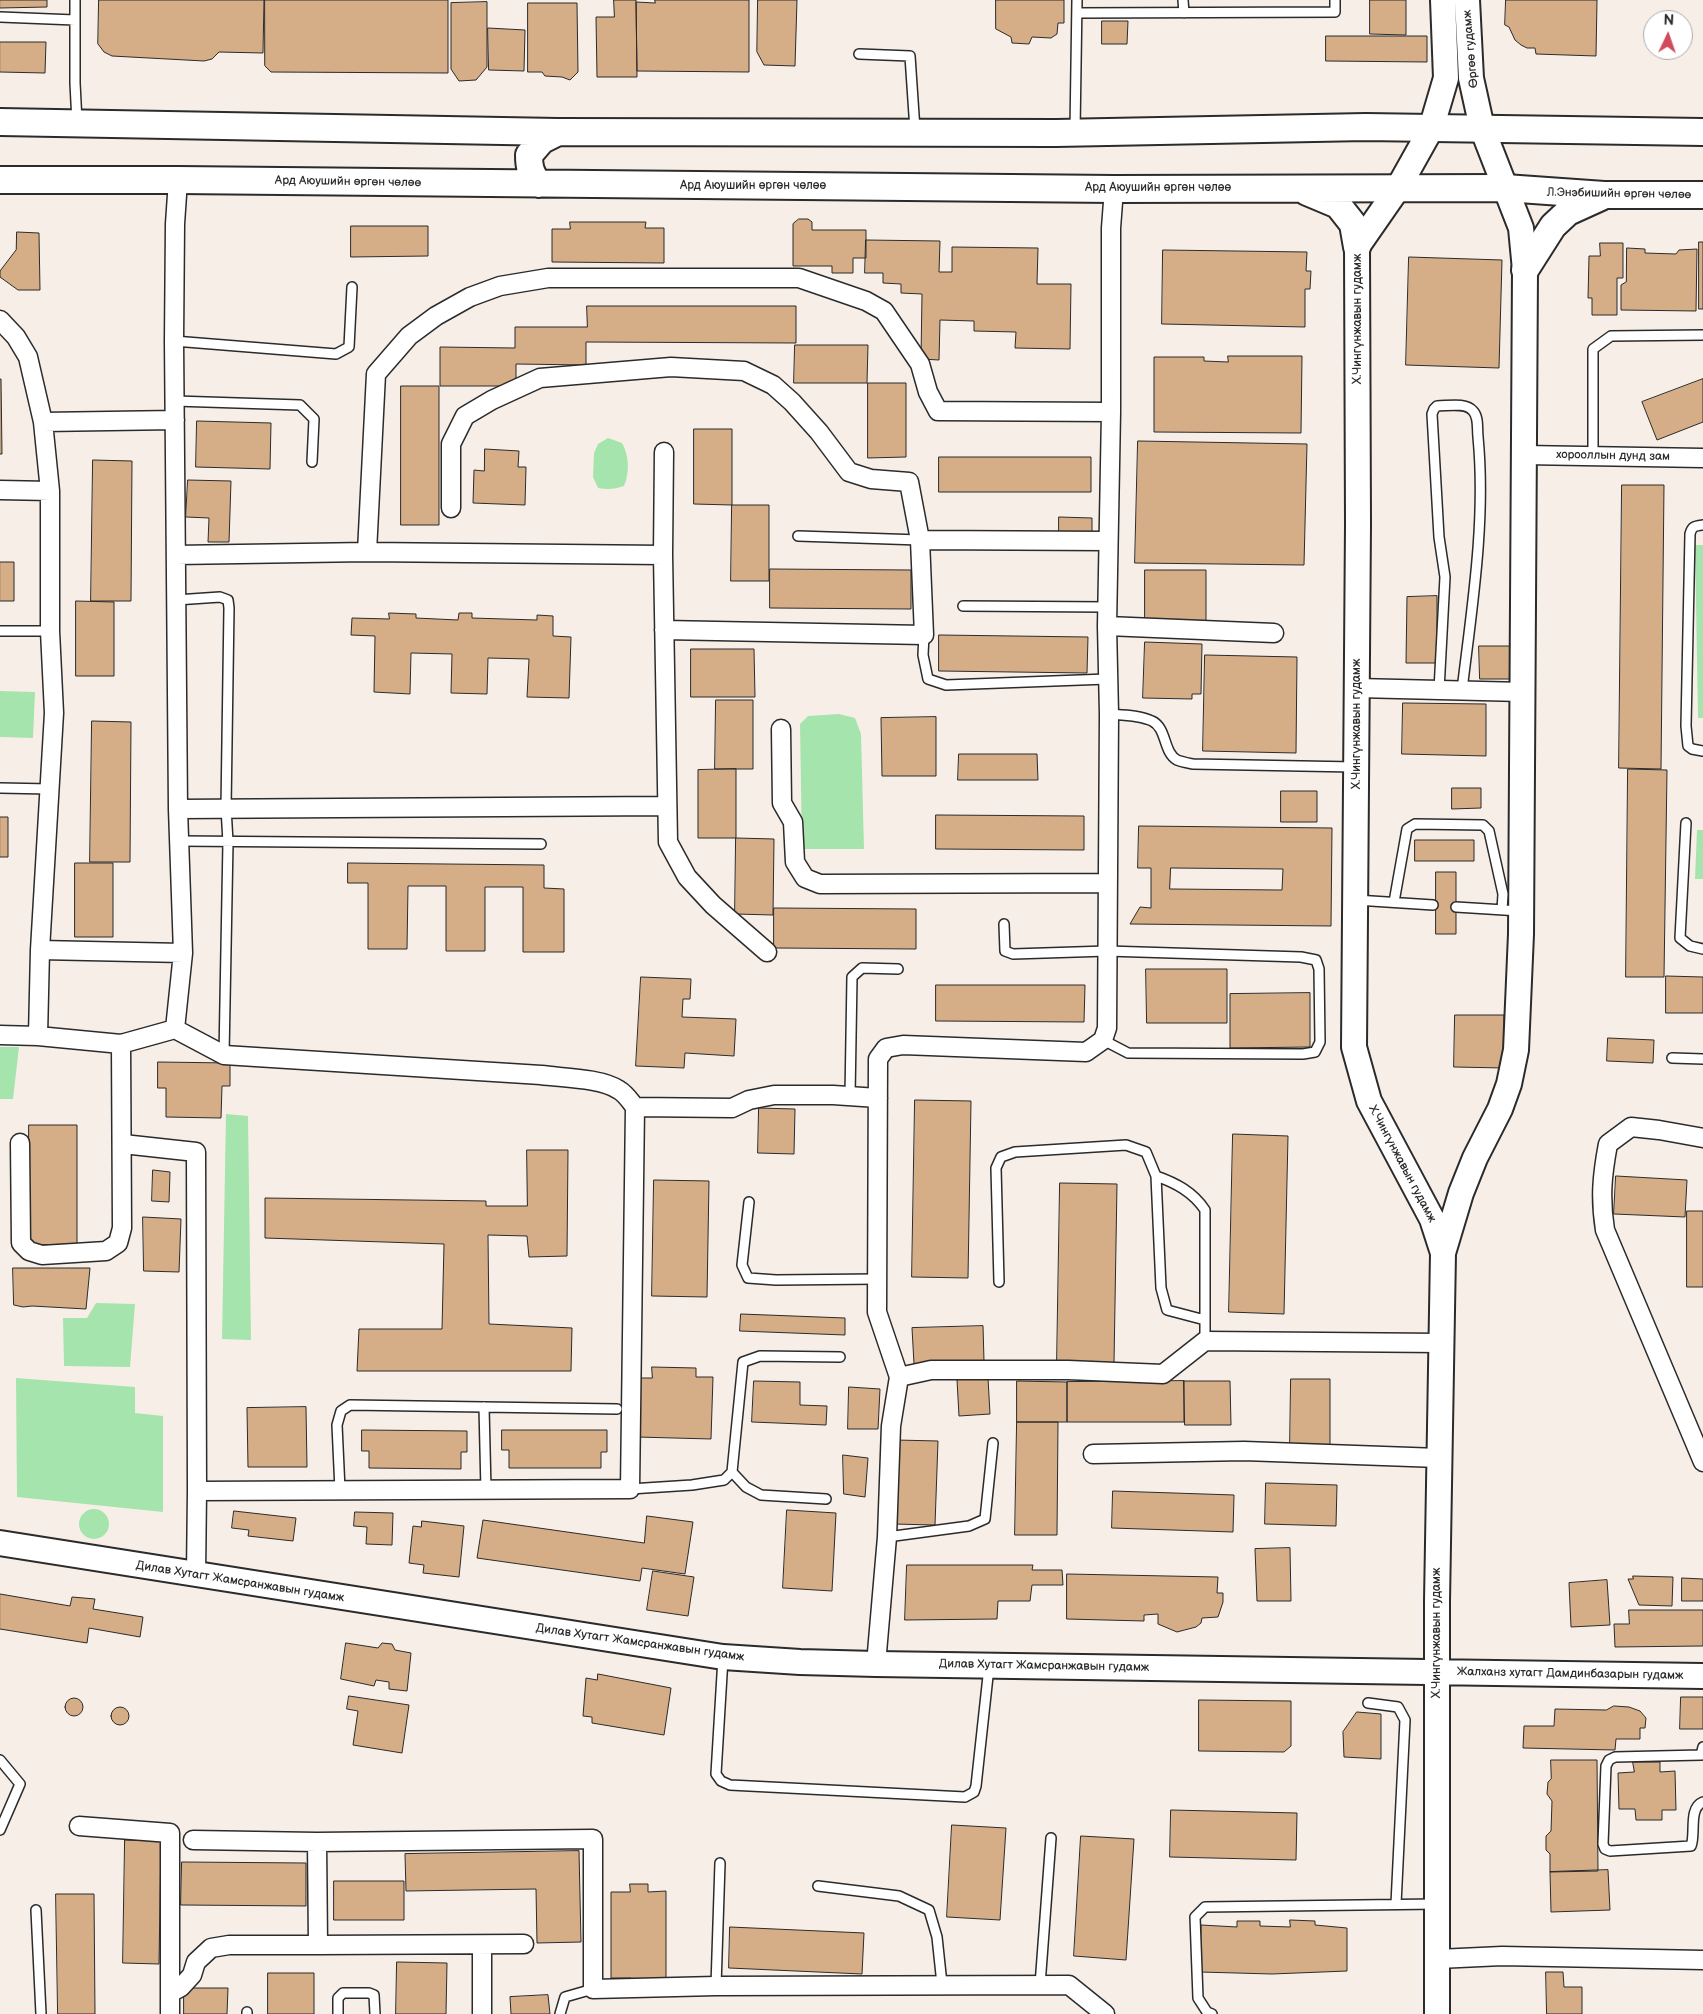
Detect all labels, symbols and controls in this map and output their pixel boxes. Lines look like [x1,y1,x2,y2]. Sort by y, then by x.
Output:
street label: Өргөө гудамж [1460,9,1482,89]
north arrow [1643,10,1693,60]
text: N [1663,12,1674,29]
street label: Ард Аюушийн өргөн чөлөө [275,174,421,190]
street label: Ард Аюушийн өргөн чөлөө [680,179,826,193]
street label: Ард Аюушийн өргөн чөлөө [1085,181,1231,195]
street label: Л.Энэбишийн өргөн чөлөө [1547,186,1691,202]
street label: Х.Чингүнжавын гудамж [1351,254,1365,384]
street label: хорооллын дунд зам [1556,448,1670,464]
street label: Х.Чингүнжавын гудамж [1350,659,1364,789]
street label: Х.Чингүнжавын гудамж [1365,1103,1439,1225]
street label: Дилав Хутагт Жамсранжавын гудамж [135,1558,345,1606]
street label: Х.Чингүнжавын гудамж [1430,1568,1444,1698]
street label: Дилав Хутагт Жамсранжавын гудамж [535,1621,745,1665]
street label: Дилав Хутагт Жамсранжавын гудамж [939,1657,1149,1675]
street label: Жалханз хутагт Дамдинбазарын гудамж [1457,1665,1683,1683]

